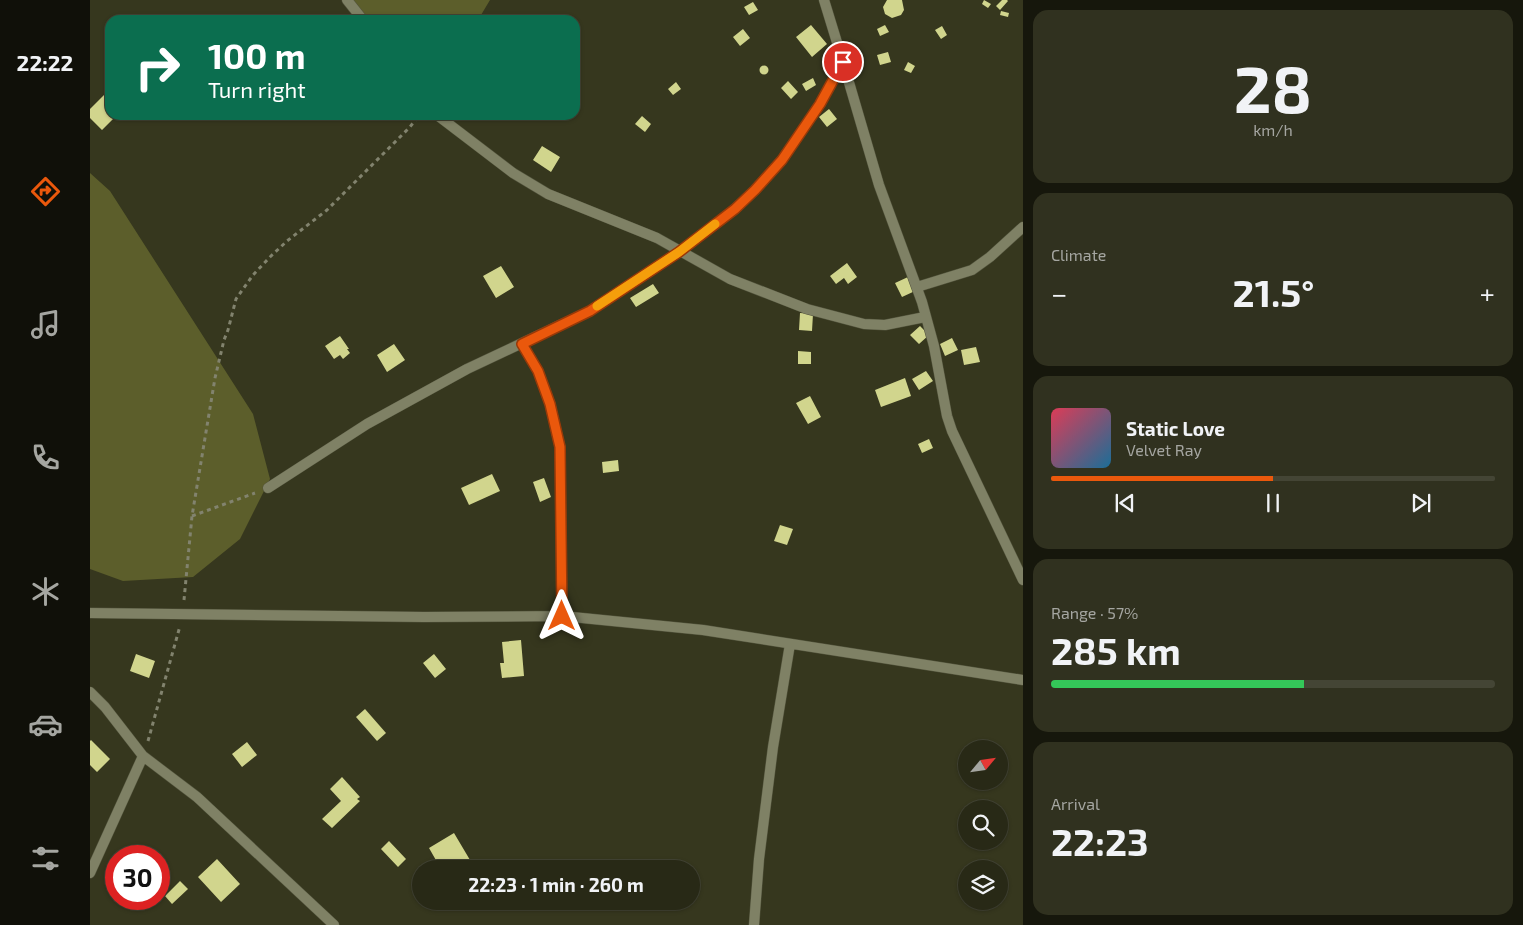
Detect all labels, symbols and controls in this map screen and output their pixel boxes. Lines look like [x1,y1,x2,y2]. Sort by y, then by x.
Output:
text: 100 m [208,34,306,76]
icon: right [125,35,190,100]
pin [822,41,864,83]
icon: arrive [829,48,857,76]
text: 28 [1234,48,1312,126]
text: 22:22 [17,49,73,75]
text: Turn right [208,76,306,102]
text: km/h [1253,120,1293,139]
icon: directions [28,174,63,209]
text: Climate [1051,245,1106,264]
text: 21.5° [1233,269,1314,315]
text: − [1051,276,1067,310]
text: + [1480,276,1495,310]
icon: music [28,307,63,342]
text: Static Love [1126,417,1225,440]
icon: phone [28,440,63,475]
text: Velvet Ray [1126,440,1202,459]
icon: previous [1111,489,1139,517]
icon: pause [1259,489,1287,517]
icon: next [1407,489,1435,517]
icon: climate [28,574,63,609]
position arrow [535,589,587,641]
text: Range · 57% [1051,603,1138,622]
text: 285 km [1051,627,1181,673]
icon: car [28,707,63,742]
north arrow [958,740,1008,790]
map controls [958,740,1008,910]
text: Arrival [1051,794,1100,813]
button: search [958,800,1008,850]
text: 22:23 [1051,818,1149,864]
icon: filters [28,841,63,876]
speed limit sign: 30 [105,845,170,910]
button: layers [958,860,1008,910]
text: 22:23 · 1 min · 260 m [468,873,644,896]

